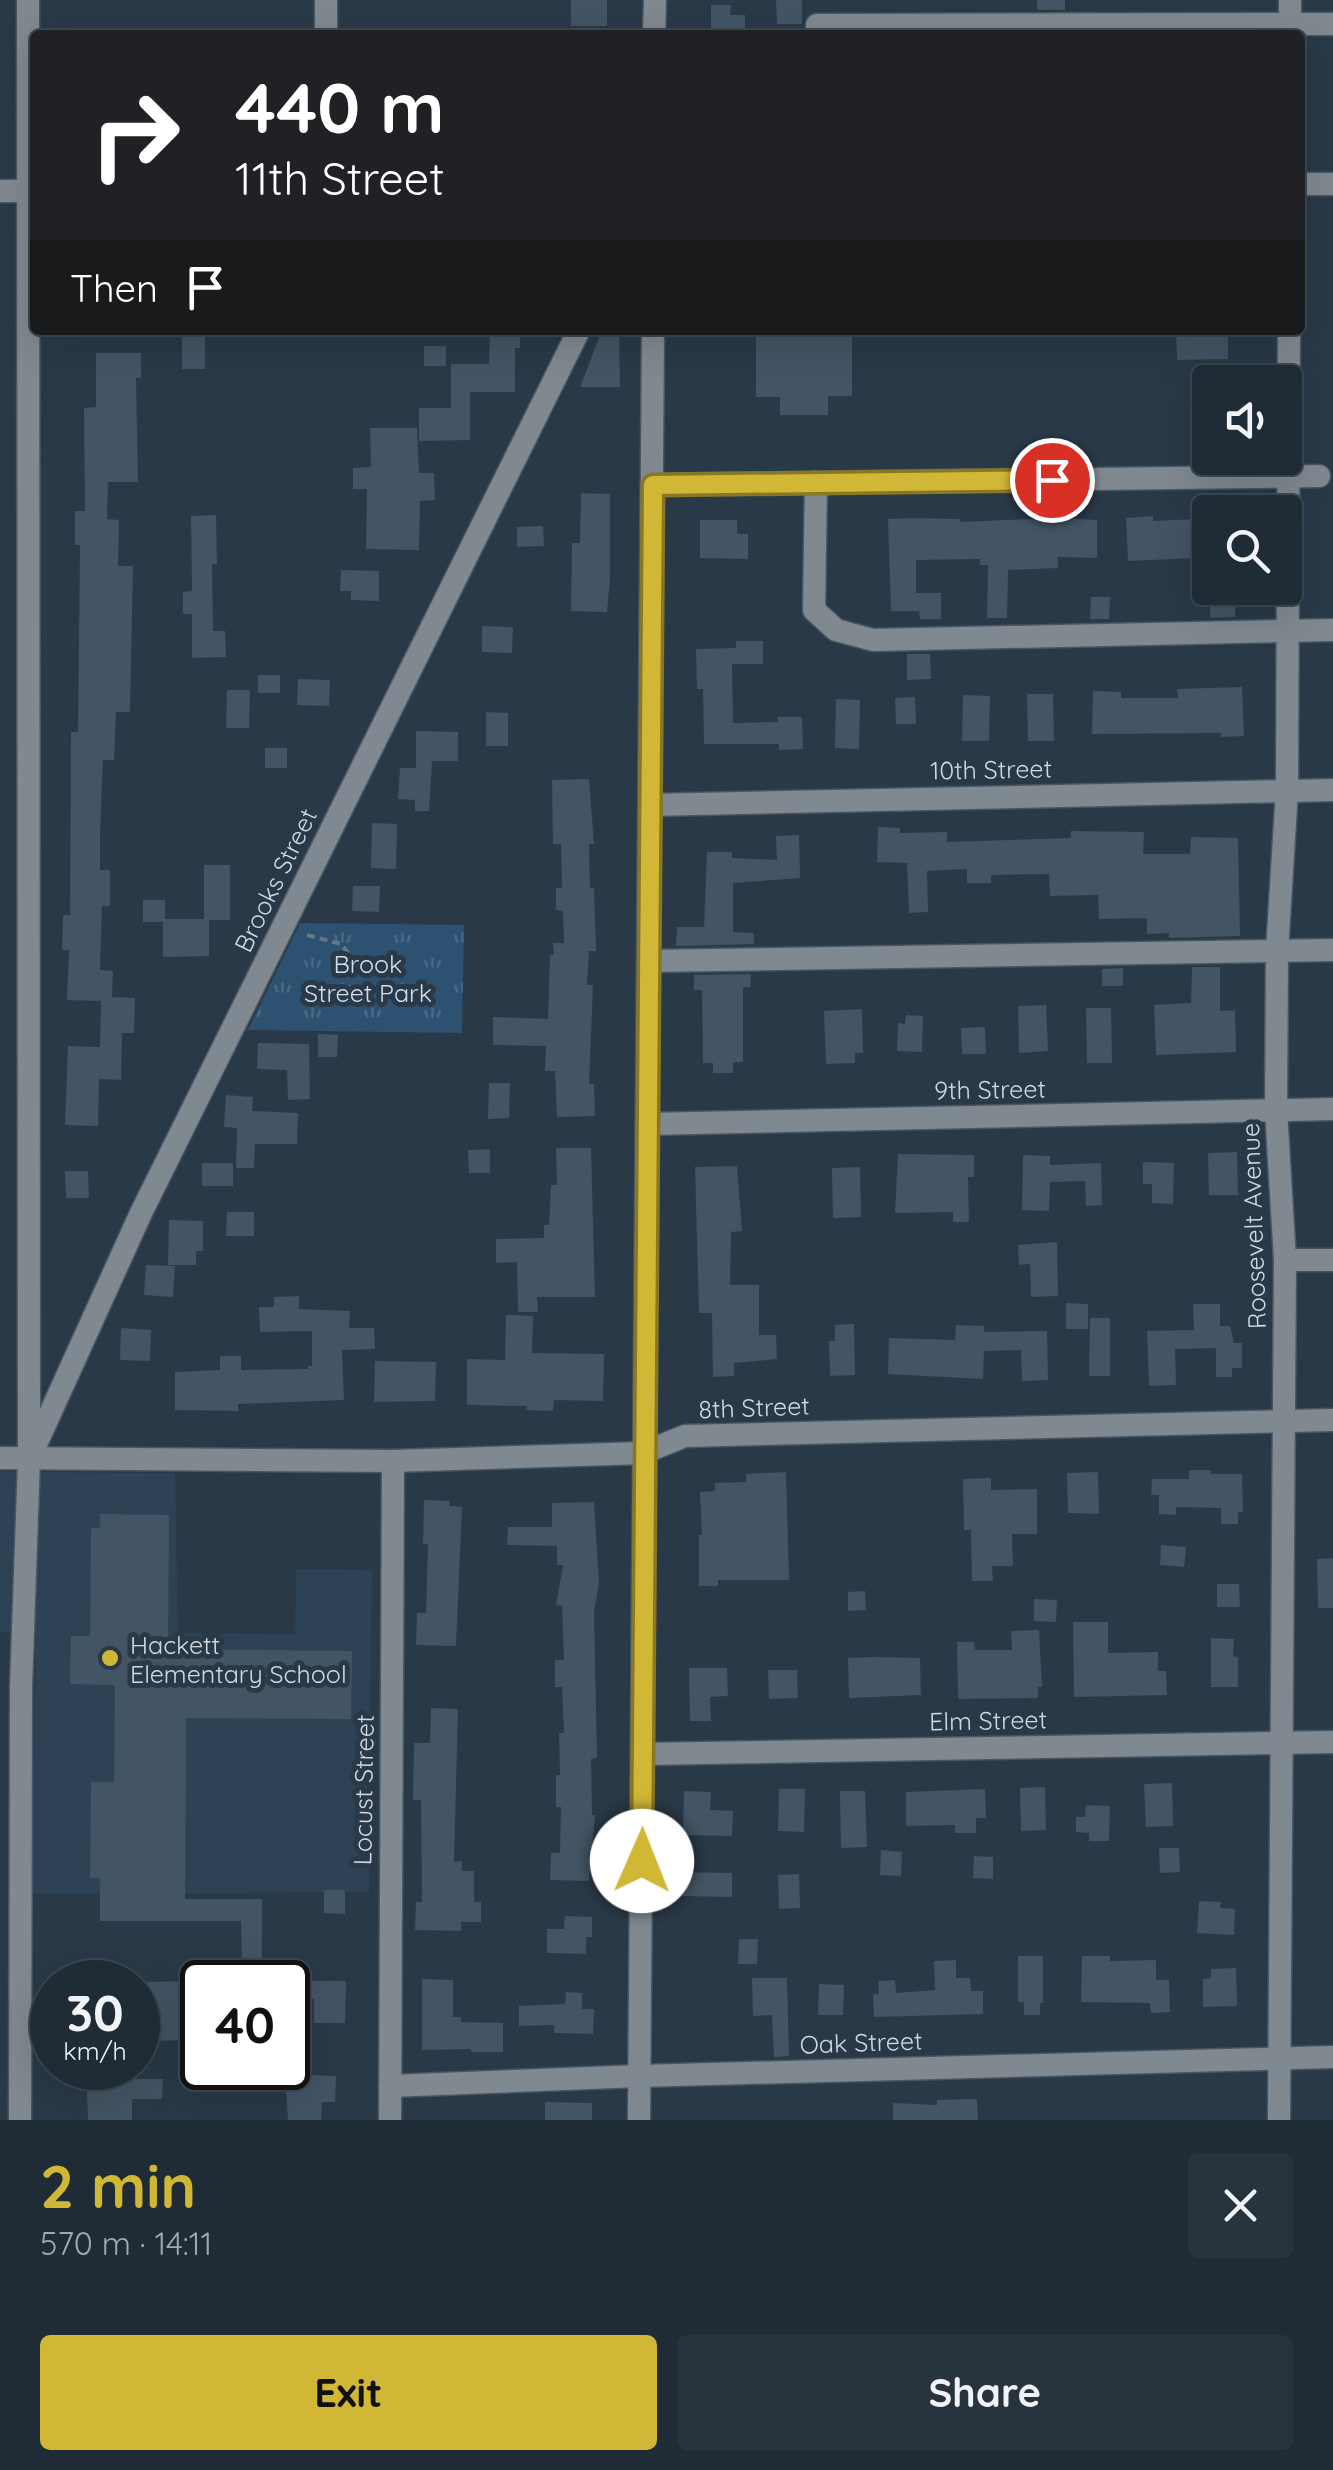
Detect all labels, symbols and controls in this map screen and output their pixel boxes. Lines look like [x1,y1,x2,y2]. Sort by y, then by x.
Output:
text: 440 m [235,63,444,151]
icon: right [70,70,200,200]
text: 11th Street [235,150,444,206]
icon: arrive [178,260,233,315]
text: Then [70,264,158,312]
map controls [1192,365,1302,605]
button: sound [1192,365,1302,475]
pin [1010,438,1095,523]
icon: arrive [1025,453,1080,508]
button: search [1192,495,1302,605]
street label: 10th Street [930,752,1052,786]
street label: Brooks Street [227,803,323,957]
park label: Brook Street Park [304,948,432,1008]
street label: 9th Street [934,1073,1046,1105]
street label: Roosevelt Avenue [1234,1122,1272,1330]
street label: 8th Street [698,1390,810,1424]
place label: Hackett Elementary School [130,1629,347,1689]
marker: Hackett Elementary School [99,1647,121,1669]
street label: Elm Street [929,1703,1047,1737]
street label: Locust Street [346,1714,380,1866]
position arrow [590,1809,694,1913]
speed limit sign: 40 [180,1960,310,2090]
text: 30 [66,1981,124,2044]
street label: Oak Street [799,2024,923,2060]
text: km/h [63,2035,127,2066]
text: 2 min [40,2148,196,2223]
button: close [1188,2153,1293,2258]
text: 570 m · 14:11 [40,2223,212,2263]
button: Exit [40,2335,657,2450]
button: Share [677,2335,1293,2450]

